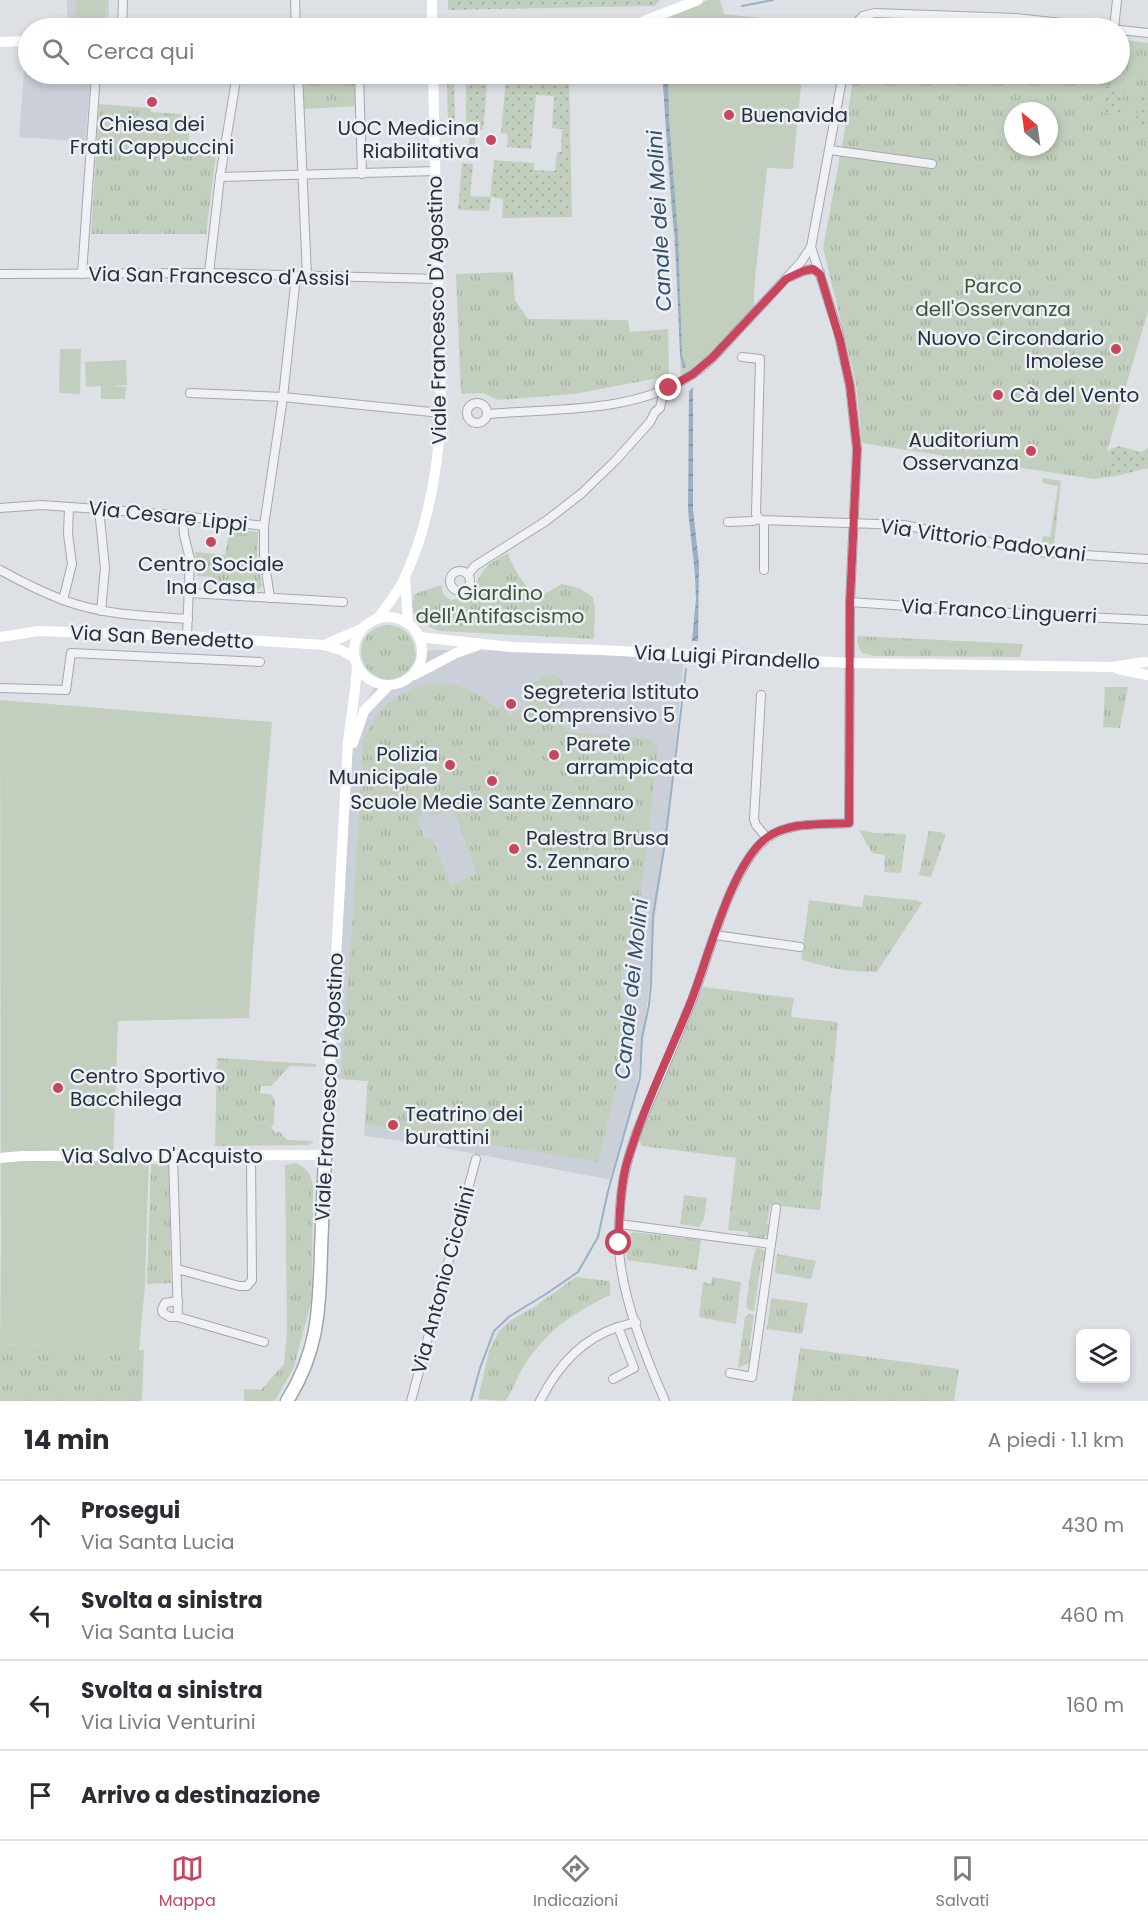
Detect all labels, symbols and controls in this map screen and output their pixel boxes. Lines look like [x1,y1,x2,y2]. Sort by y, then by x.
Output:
search box [18,18,1130,84]
icon: search [39,35,72,68]
text: Cerca qui [87,36,194,67]
marker: Chiesa dei Frati Cappuccini [145,95,159,109]
place label: Buenavida [741,101,848,129]
north arrow [1004,102,1058,156]
marker: Buenavida [722,108,736,122]
place label: Chiesa dei Frati Cappuccini [70,110,234,161]
place label: UOC Medicina Riabilitativa [338,114,479,165]
water label: Canale dei Molini [640,129,678,312]
marker: UOC Medicina Riabilitativa [484,133,498,147]
street label: Viale Francesco D'Agostino [421,175,453,445]
street label: Via San Francesco d'Assisi [88,260,350,292]
park label: Parco dell'Osservanza [915,272,1071,323]
place label: Nuovo Circondario Imolese [917,324,1104,375]
marker: Nuovo Circondario Imolese [1109,342,1123,356]
route end [655,374,681,400]
place label: Cà del Vento [1010,381,1139,409]
marker: Cà del Vento [991,388,1005,402]
place label: Auditorium Osservanza [902,426,1019,477]
marker: Auditorium Osservanza [1024,444,1038,458]
street label: Via Cesare Lippi [87,494,249,538]
street label: Via Vittorio Padovani [878,512,1088,568]
marker: Centro Sociale Ina Casa [204,535,218,549]
place label: Centro Sociale Ina Casa [138,550,284,601]
park label: Giardino dell'Antifascismo [416,579,584,630]
street label: Via Franco Linguerri [900,592,1098,630]
street label: Via San Benedetto [69,618,255,656]
street label: Via Luigi Pirandello [633,638,821,676]
place label: Segreteria Istituto Comprensivo 5 [523,678,699,729]
marker: Segreteria Istituto Comprensivo 5 [504,697,518,711]
place label: Parete arrampicata [566,730,693,781]
place label: Polizia Municipale [329,740,438,791]
marker: Parete arrampicata [547,748,561,762]
marker: Polizia Municipale [443,758,457,772]
marker: Scuole Medie Sante Zennaro [485,774,499,788]
place label: Scuole Medie Sante Zennaro [350,788,634,816]
place label: Palestra Brusa S. Zennaro [526,824,669,875]
marker: Palestra Brusa S. Zennaro [507,842,521,856]
water label: Canale dei Molini [607,896,655,1081]
street label: Viale Francesco D'Agostino [308,952,350,1222]
place label: Centro Sportivo Bacchilega [70,1062,225,1113]
marker: Centro Sportivo Bacchilega [51,1081,65,1095]
place label: Teatrino dei burattini [405,1100,523,1151]
marker: Teatrino dei burattini [386,1118,400,1132]
street label: Via Salvo D'Acquisto [61,1142,263,1170]
street label: Via Antonio Cicalini [404,1183,482,1377]
route start [605,1229,631,1255]
map controls [1076,1329,1130,1383]
button: layers [1076,1329,1130,1383]
text: 14 min [24,1422,110,1458]
text: A piedi · 1.1 km [988,1426,1124,1454]
text: Prosegui [81,1495,180,1526]
icon: ahead [24,1509,57,1542]
text: 430 m [1061,1511,1124,1539]
text: Via Santa Lucia [81,1528,235,1556]
text: Svolta a sinistra [81,1585,263,1616]
icon: left [24,1599,57,1632]
text: 460 m [1060,1601,1124,1629]
text: Via Santa Lucia [81,1618,235,1646]
text: Svolta a sinistra [81,1675,263,1706]
icon: left [24,1689,57,1722]
text: 160 m [1066,1691,1124,1719]
text: Via Livia Venturini [81,1708,256,1736]
icon: arrive [24,1779,57,1812]
text: Arrivo a destinazione [81,1780,320,1811]
tab: Mappa [159,1852,216,1913]
tab: Indicazioni [533,1852,618,1913]
tab: Salvati [936,1852,989,1913]

